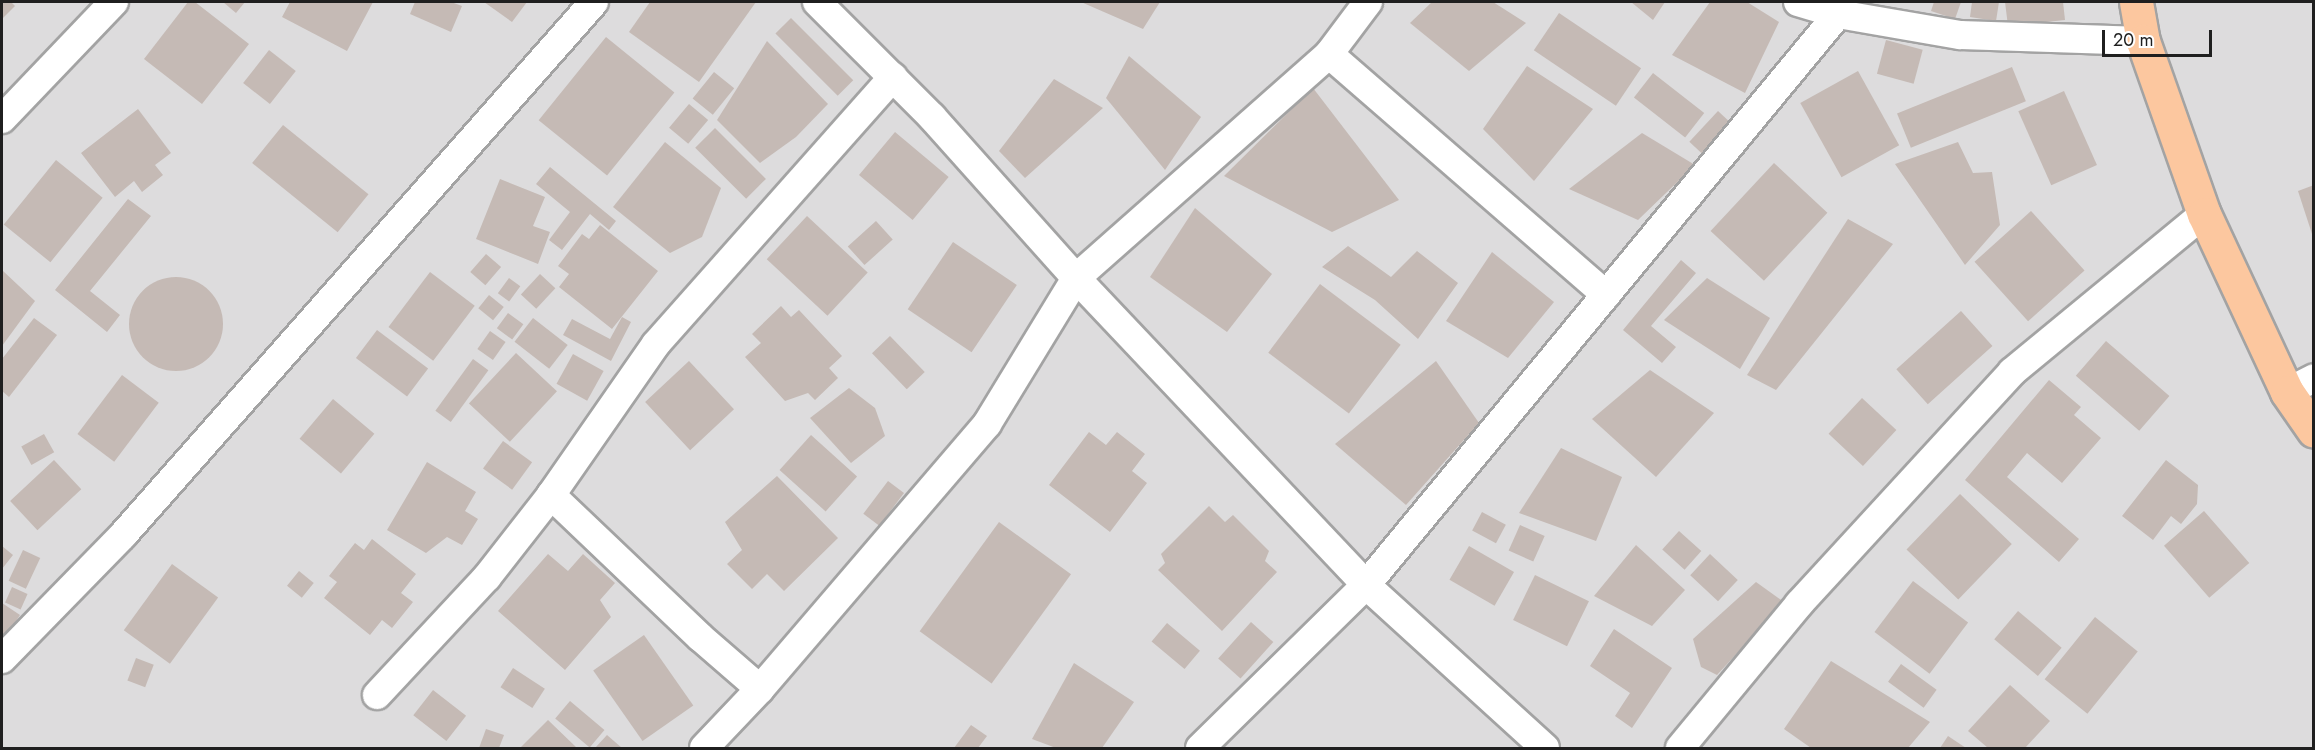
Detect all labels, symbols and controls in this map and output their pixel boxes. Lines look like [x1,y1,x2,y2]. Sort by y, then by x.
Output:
scale bar [2105,18,2214,56]
text: 20 m [2113,27,2153,53]

